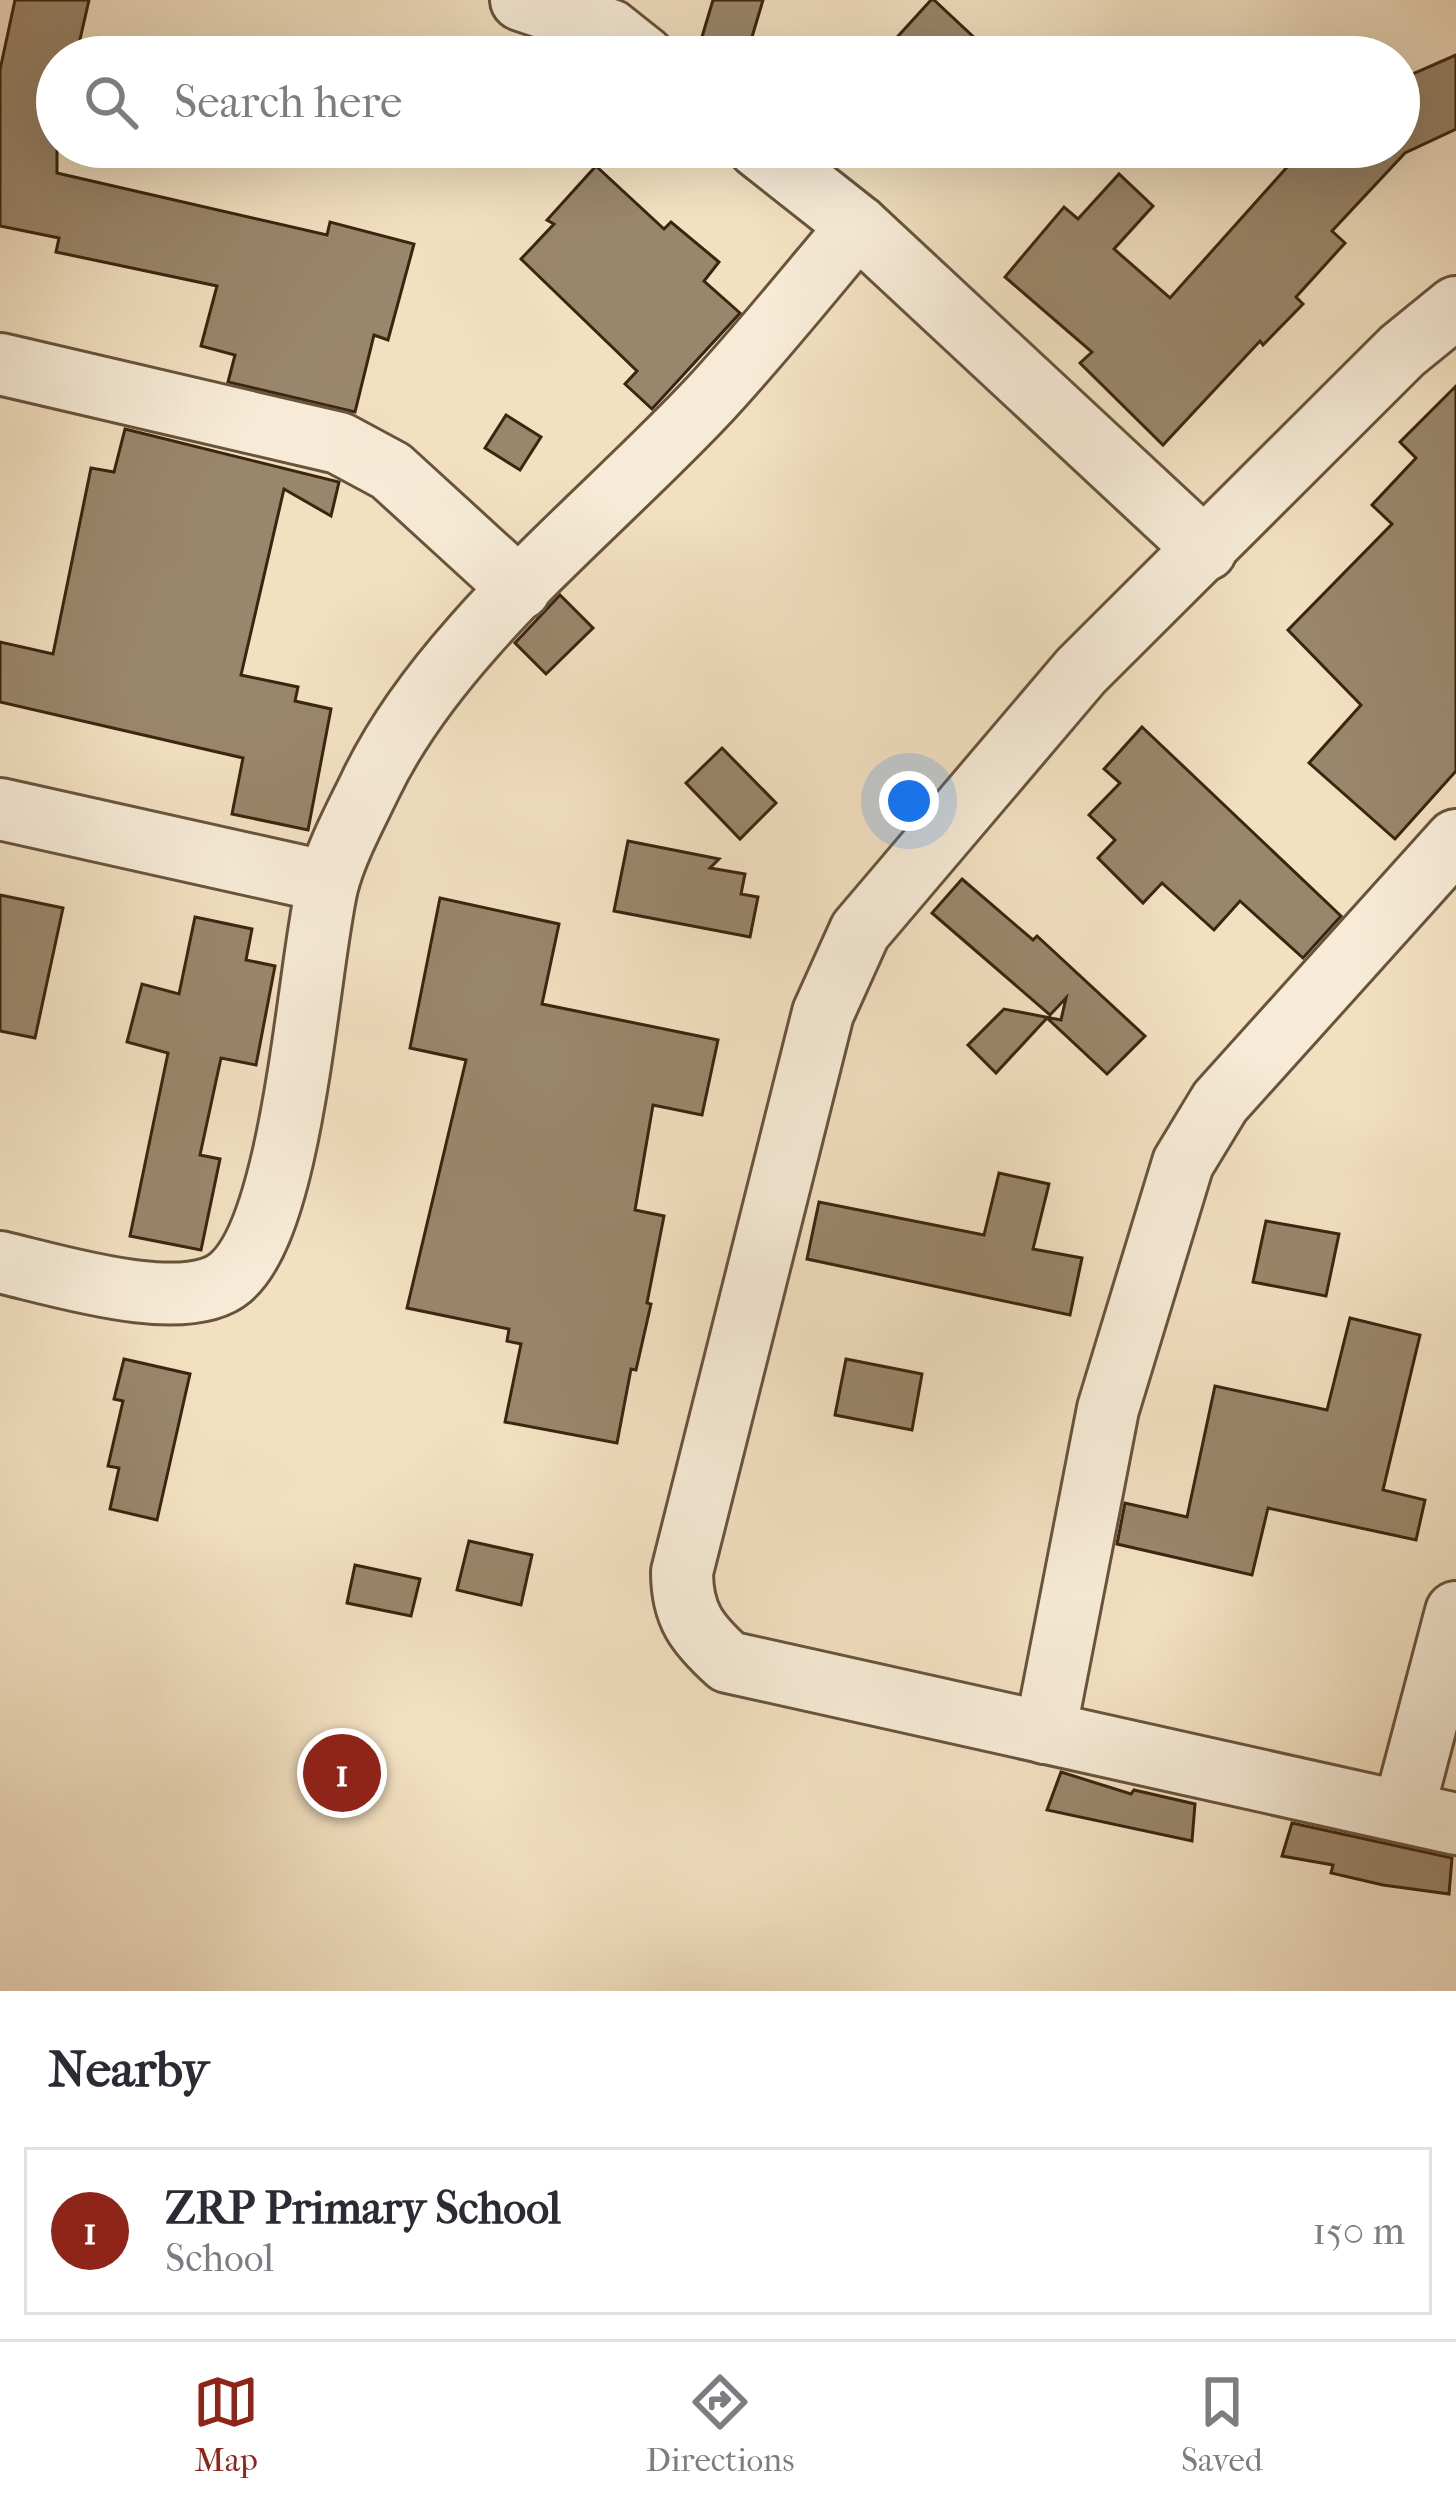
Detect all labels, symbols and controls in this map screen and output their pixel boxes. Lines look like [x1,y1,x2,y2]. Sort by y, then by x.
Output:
search box [36,36,1420,168]
icon: search [78,69,144,135]
text: Search here [174,76,402,129]
your location [879,771,939,831]
pin: 1 [303,1728,381,1818]
text: Nearby [48,2039,209,2099]
text: ZRP Primary School [165,2182,561,2235]
text: 1 [83,2208,97,2254]
text: 150 m [1312,2208,1405,2254]
text: School [165,2235,274,2281]
tab: Map [193,2369,259,2480]
tab: Directions [646,2369,794,2480]
tab: Saved [1181,2369,1263,2480]

